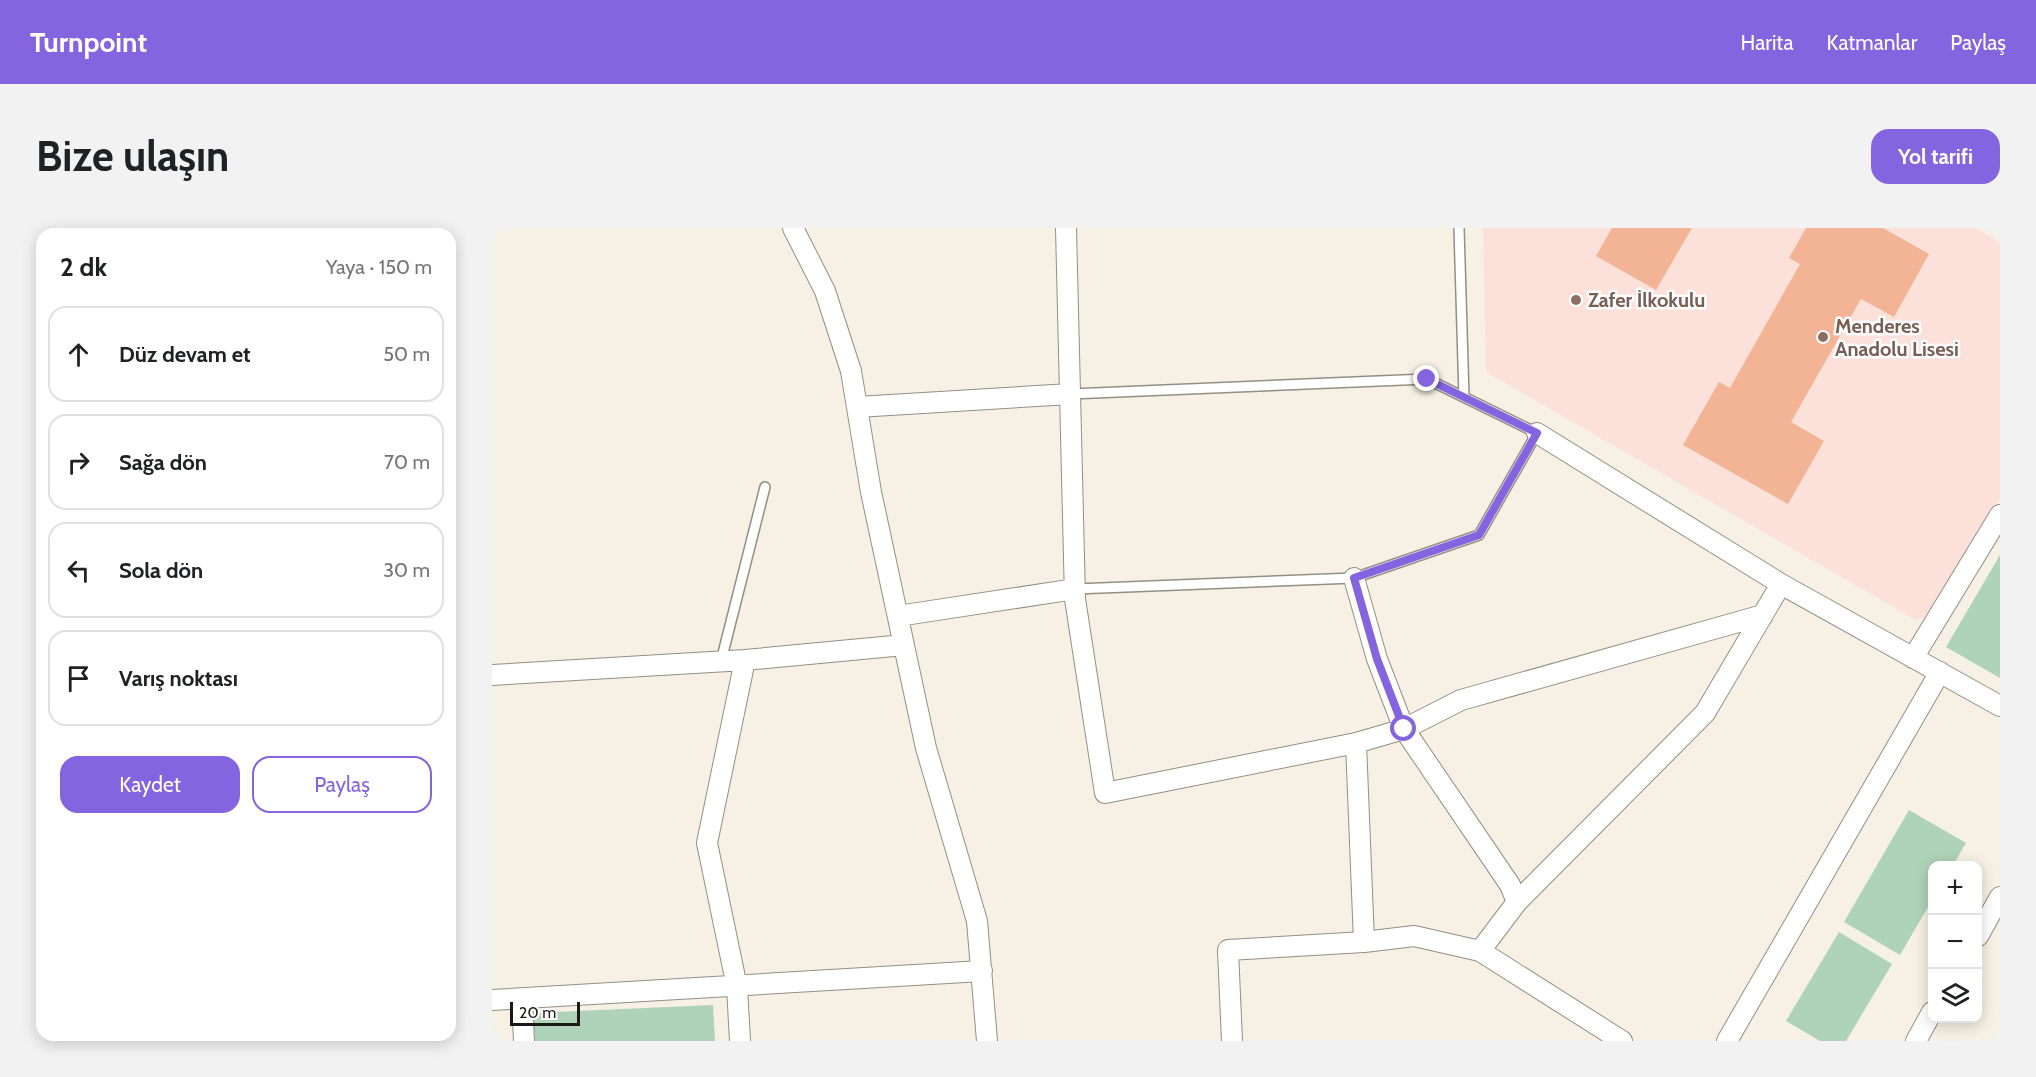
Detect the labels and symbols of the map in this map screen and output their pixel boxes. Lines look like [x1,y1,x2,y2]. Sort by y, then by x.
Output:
place label: Zafer İlkokulu [1588,288,1705,312]
marker: Zafer İlkokulu [1569,293,1583,307]
place label: Menderes Anadolu Lisesi [1835,314,1959,361]
marker: Menderes Anadolu Lisesi [1816,330,1830,344]
route end [1413,365,1439,391]
route start [1390,715,1416,741]
scale bar [510,999,580,1026]

